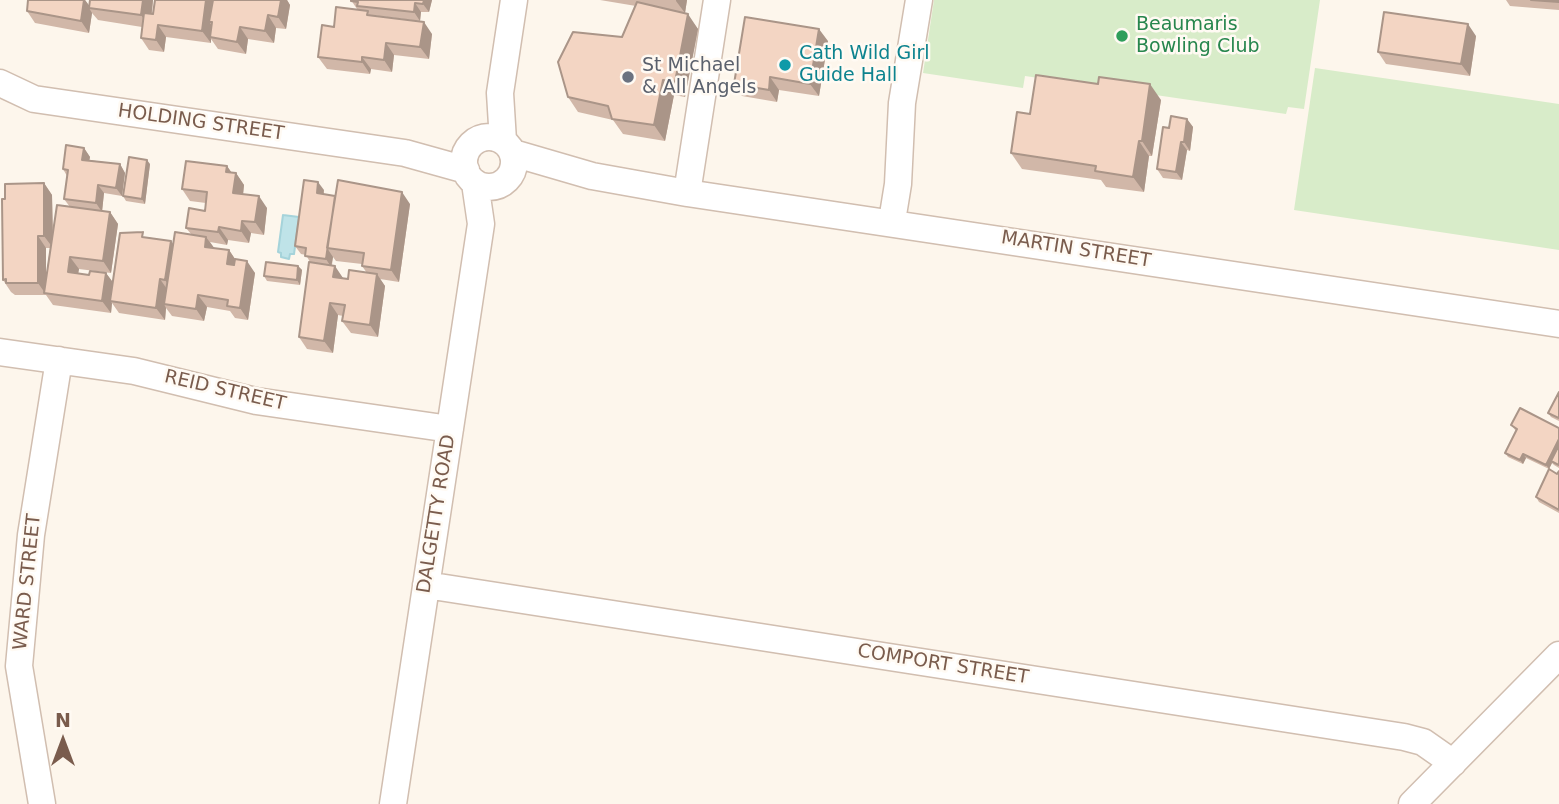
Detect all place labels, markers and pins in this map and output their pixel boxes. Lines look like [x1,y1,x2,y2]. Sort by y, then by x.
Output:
place label: Beaumaris Bowling Club [1136,14,1260,58]
marker: Beaumaris Bowling Club [1114,28,1130,44]
place label: Cath Wild Girl Guide Hall [799,43,930,87]
place label: St Michael & All Angels [642,55,756,99]
marker: Cath Wild Girl Guide Hall [777,57,793,73]
marker: St Michael & All Angels [620,69,636,85]

